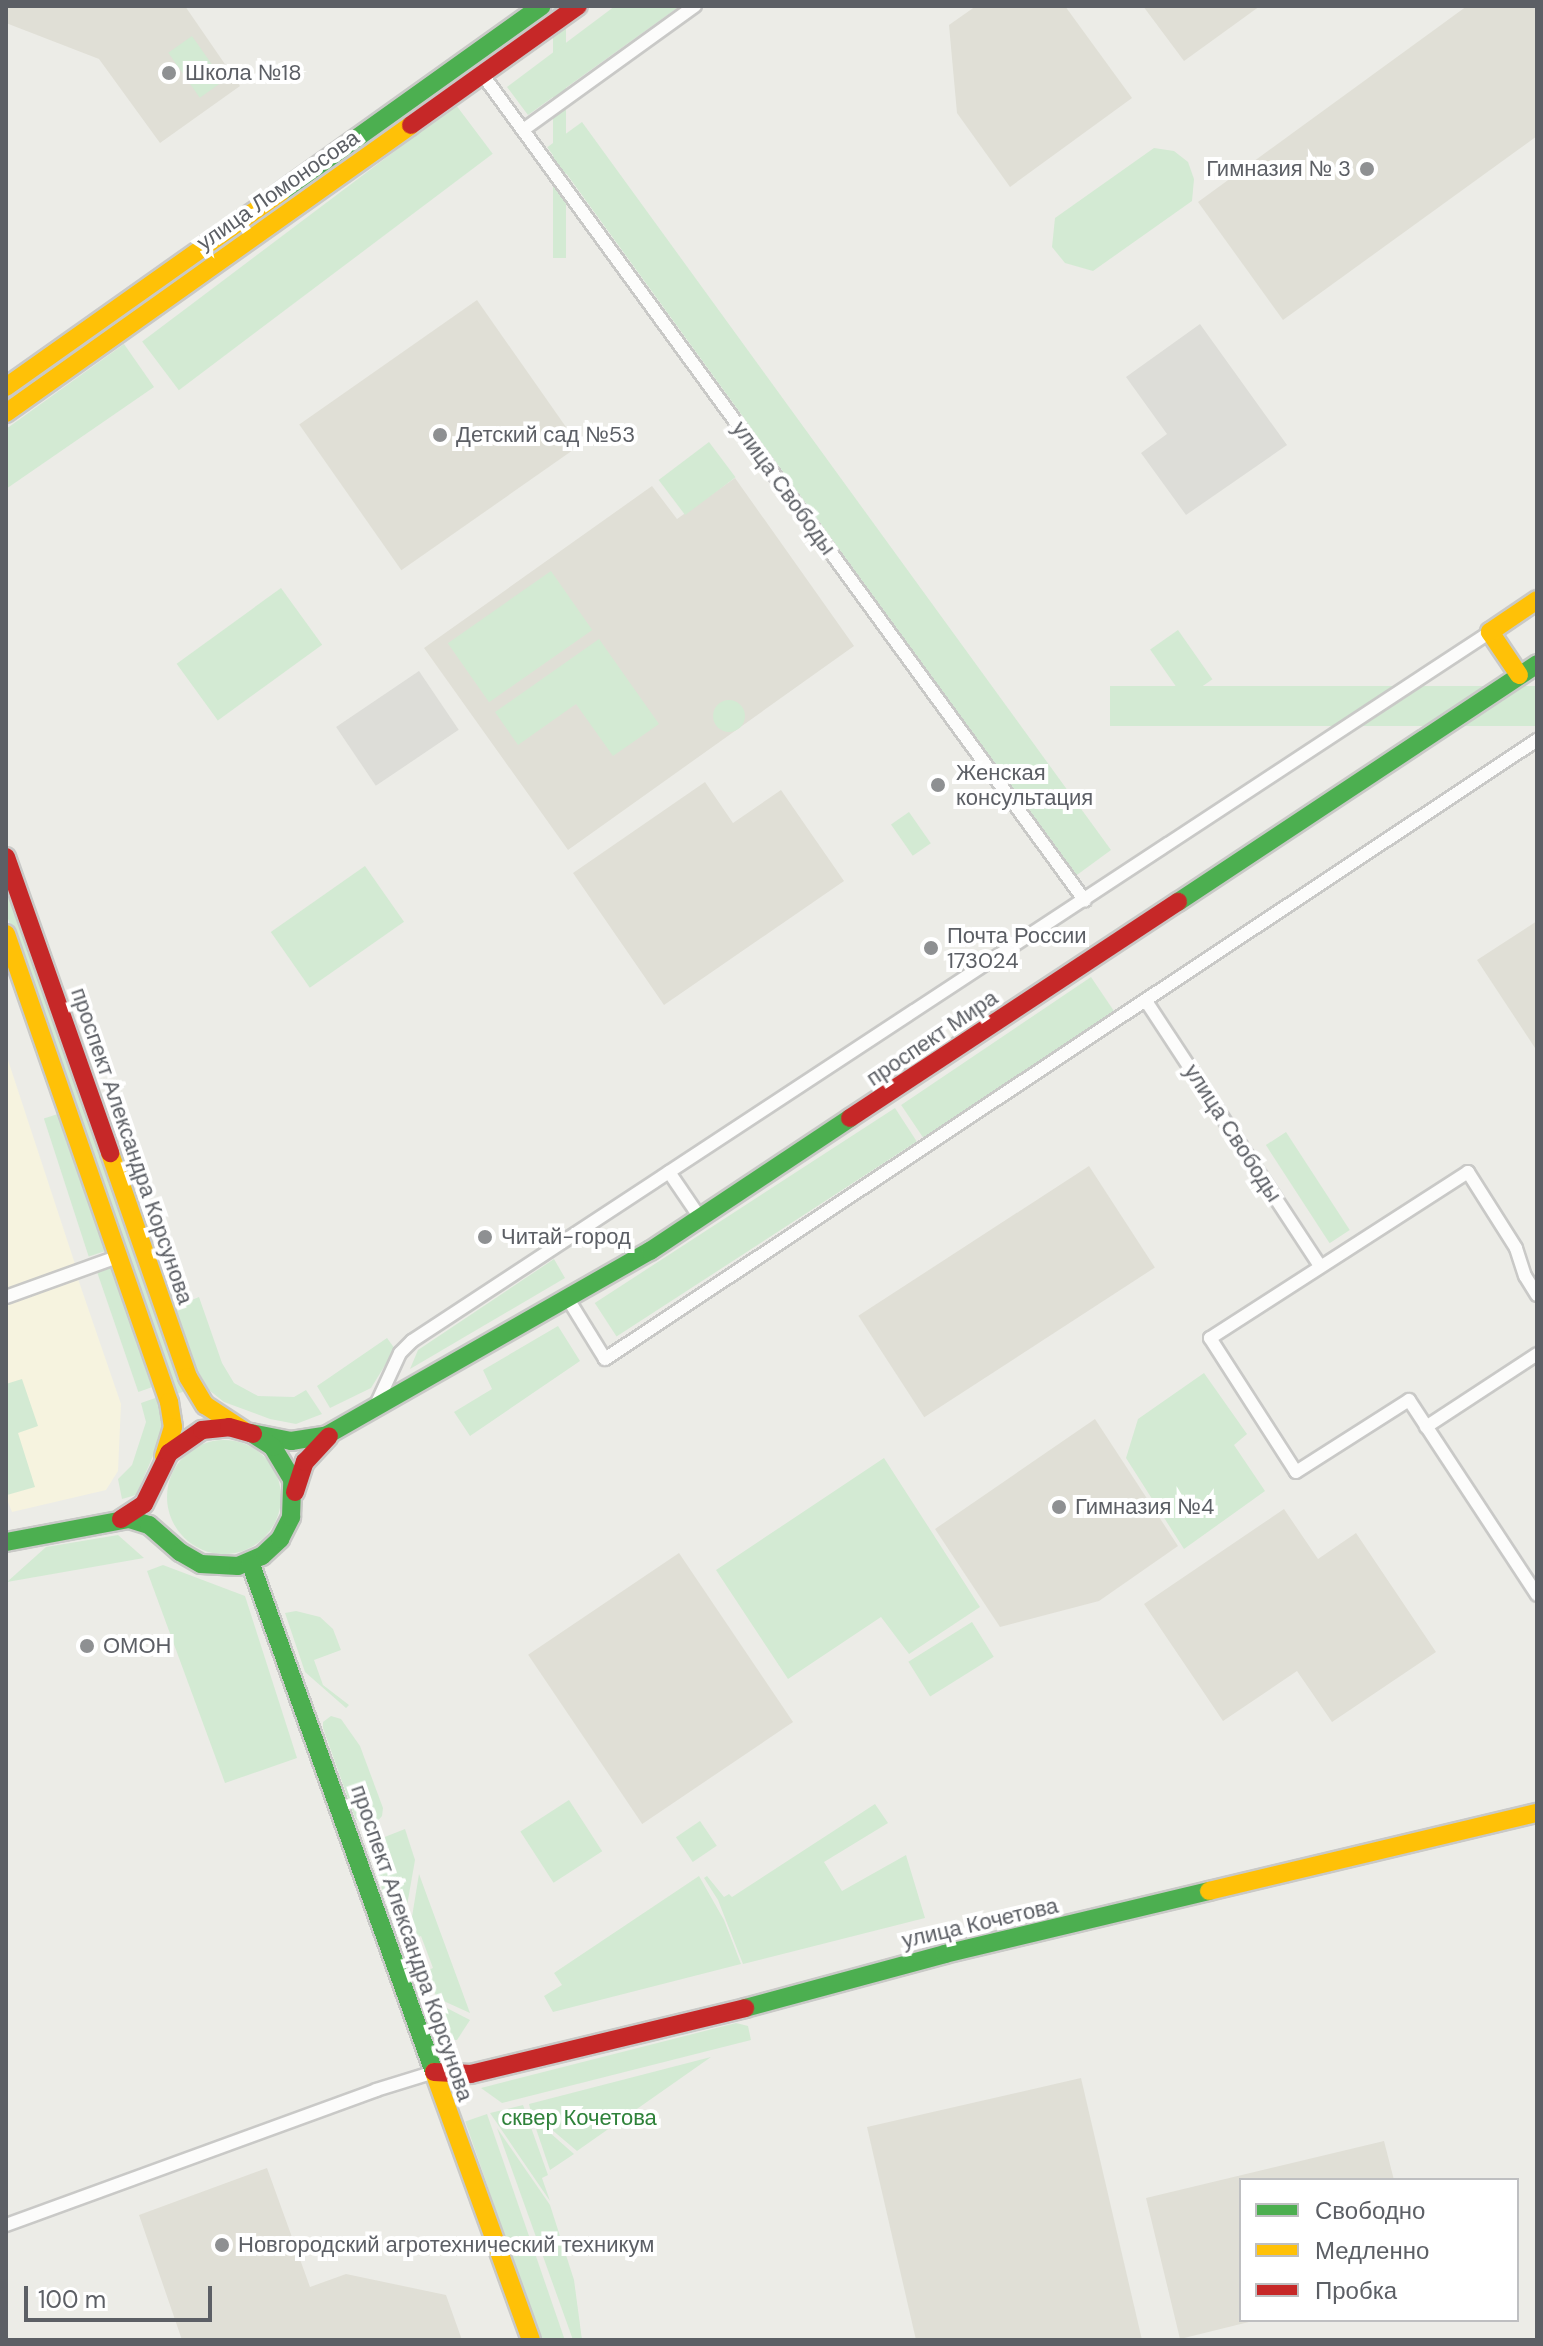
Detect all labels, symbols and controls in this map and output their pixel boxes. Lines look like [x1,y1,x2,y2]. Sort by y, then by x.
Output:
place label: Школа №18 [185,60,302,86]
marker: Школа №18 [160,64,178,82]
street label: улица Ломоносова [192,124,364,256]
place label: Гимназия № 3 [1206,156,1351,182]
marker: Гимназия № 3 [1358,160,1376,178]
street label: улица Свободы [727,416,841,560]
place label: Детский сад №53 [456,422,635,448]
marker: Детский сад №53 [431,426,449,444]
place label: Женская консультация [956,759,1093,810]
marker: Женская консультация [927,774,949,796]
place label: Почта России 173024 [947,922,1086,974]
marker: Почта России 173024 [922,939,940,957]
street label: проспект Александра Корсунова [65,984,199,1308]
street label: проспект Мира [861,984,1003,1092]
street label: улица Свободы [1179,1059,1287,1207]
place label: Читай-город [501,1224,631,1250]
marker: Читай-город [476,1228,494,1246]
place label: Гимназия №4 [1075,1494,1214,1520]
marker: Гимназия №4 [1050,1498,1068,1516]
place label: ОМОН [103,1633,171,1659]
marker: ОМОН [78,1637,96,1655]
street label: проспект Александра Корсунова [345,1781,479,2105]
street label: улица Кочетова [899,1892,1061,1954]
park label: сквер Кочетова [501,2105,657,2131]
legend [1239,2178,1519,2322]
text: Свободно [1315,2195,1425,2226]
place label: Новгородский агротехнический техникум [238,2232,654,2258]
text: Медленно [1315,2235,1429,2266]
marker: Новгородский агротехнический техникум [213,2236,231,2254]
scale bar [28,2270,216,2320]
text: Пробка [1315,2275,1397,2306]
text: 100 m [38,2284,106,2315]

